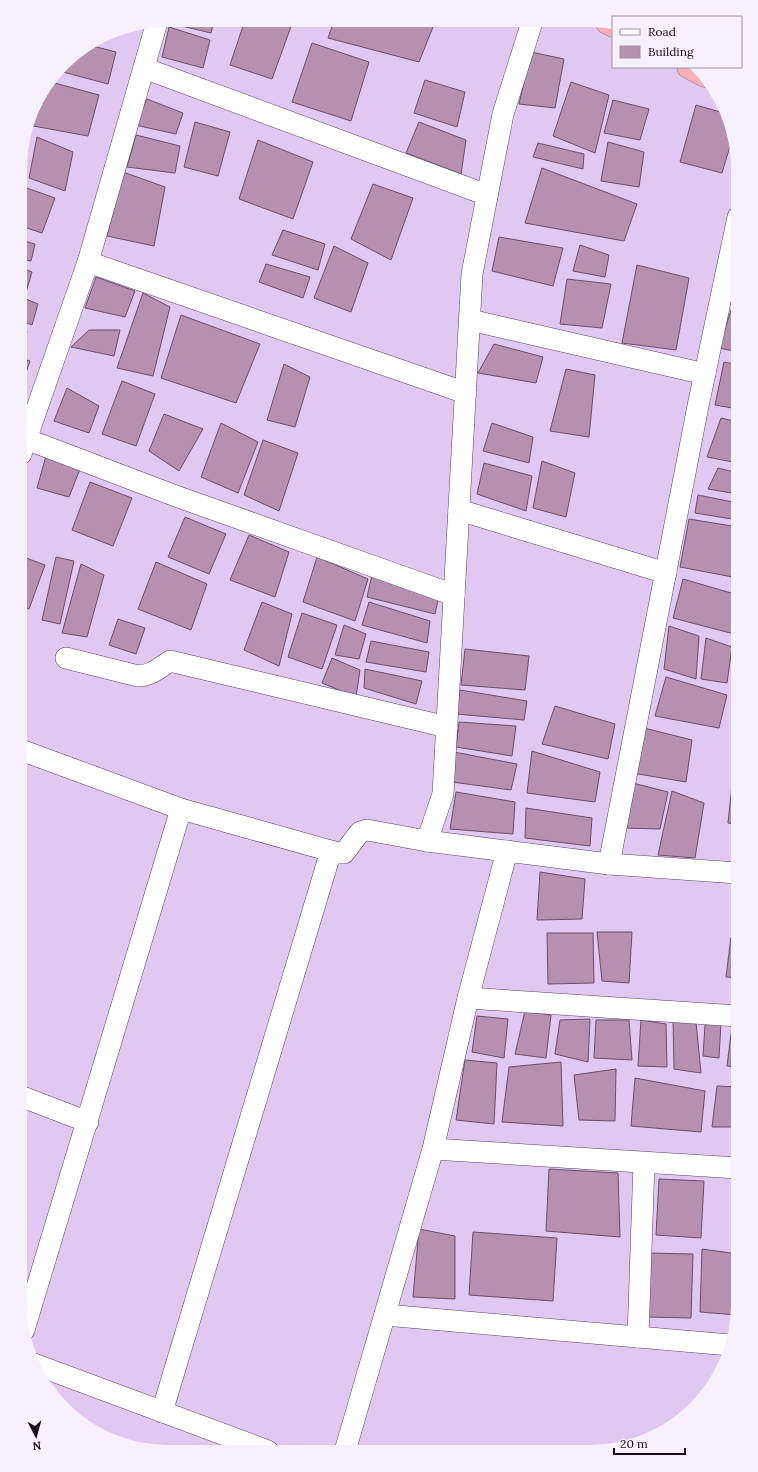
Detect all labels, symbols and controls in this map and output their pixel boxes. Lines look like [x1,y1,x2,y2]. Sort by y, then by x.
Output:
legend [612,16,742,68]
text: Road [648,24,676,39]
text: Building [648,44,694,59]
north arrow [16,1416,56,1456]
scale bar [614,1430,685,1456]
text: 20 m [620,1436,648,1451]
text: N [32,1439,42,1453]

